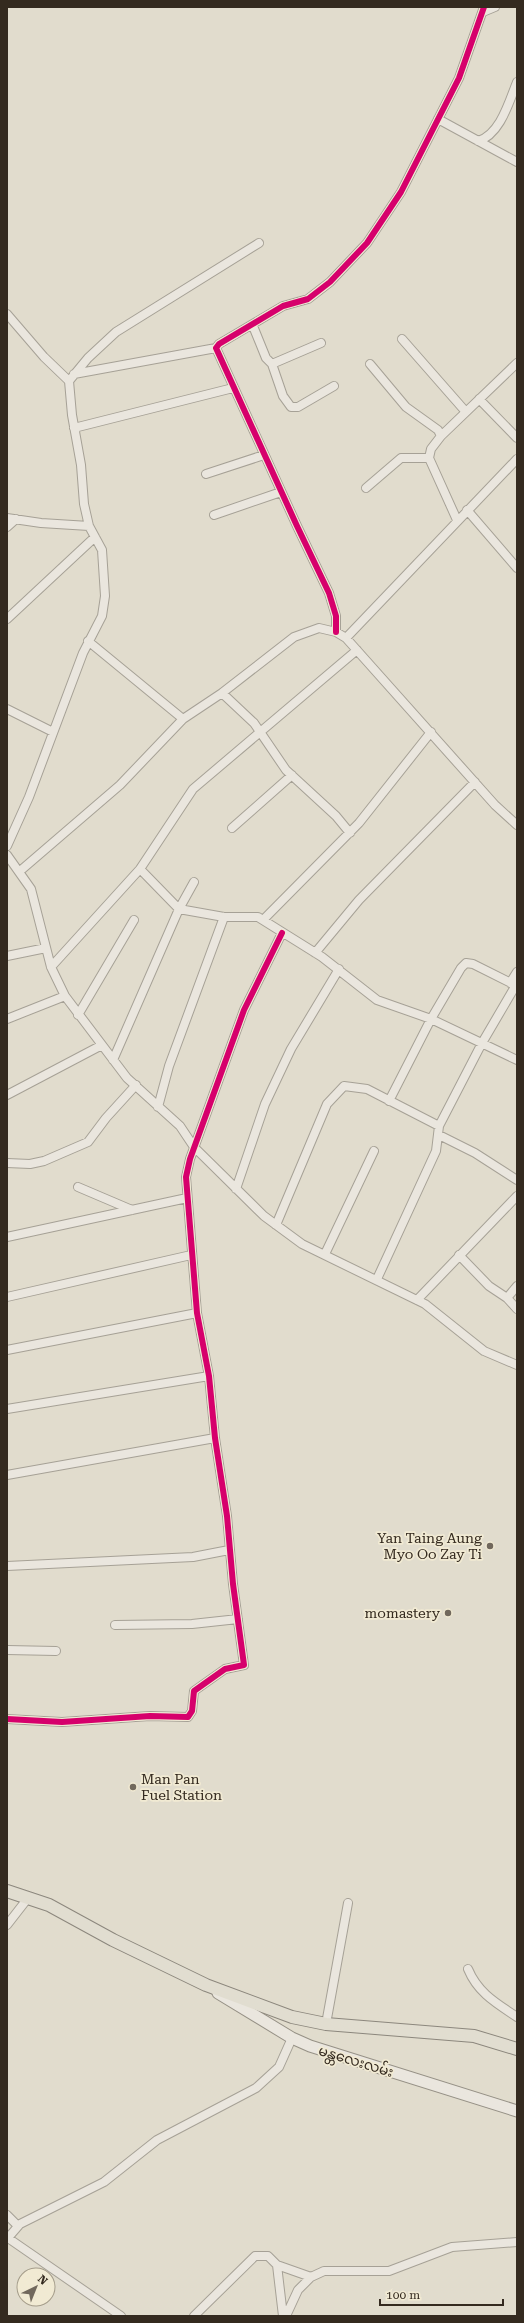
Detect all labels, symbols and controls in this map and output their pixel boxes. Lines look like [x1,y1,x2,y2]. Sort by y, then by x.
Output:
place label: Yan Taing Aung Myo Oo Zay Ti [377,1530,483,1562]
marker: Yan Taing Aung Myo Oo Zay Ti [485,1541,495,1551]
place label: momastery [365,1605,441,1621]
marker: momastery [443,1608,453,1618]
place label: Man Pan Fuel Station [141,1771,222,1803]
marker: Man Pan Fuel Station [128,1782,138,1792]
street label: မန္တလေးလမ်း [315,2040,396,2084]
north arrow [16,2267,56,2307]
text: N [35,2272,50,2288]
scale bar [380,2281,503,2307]
text: 100 m [386,2288,420,2302]

